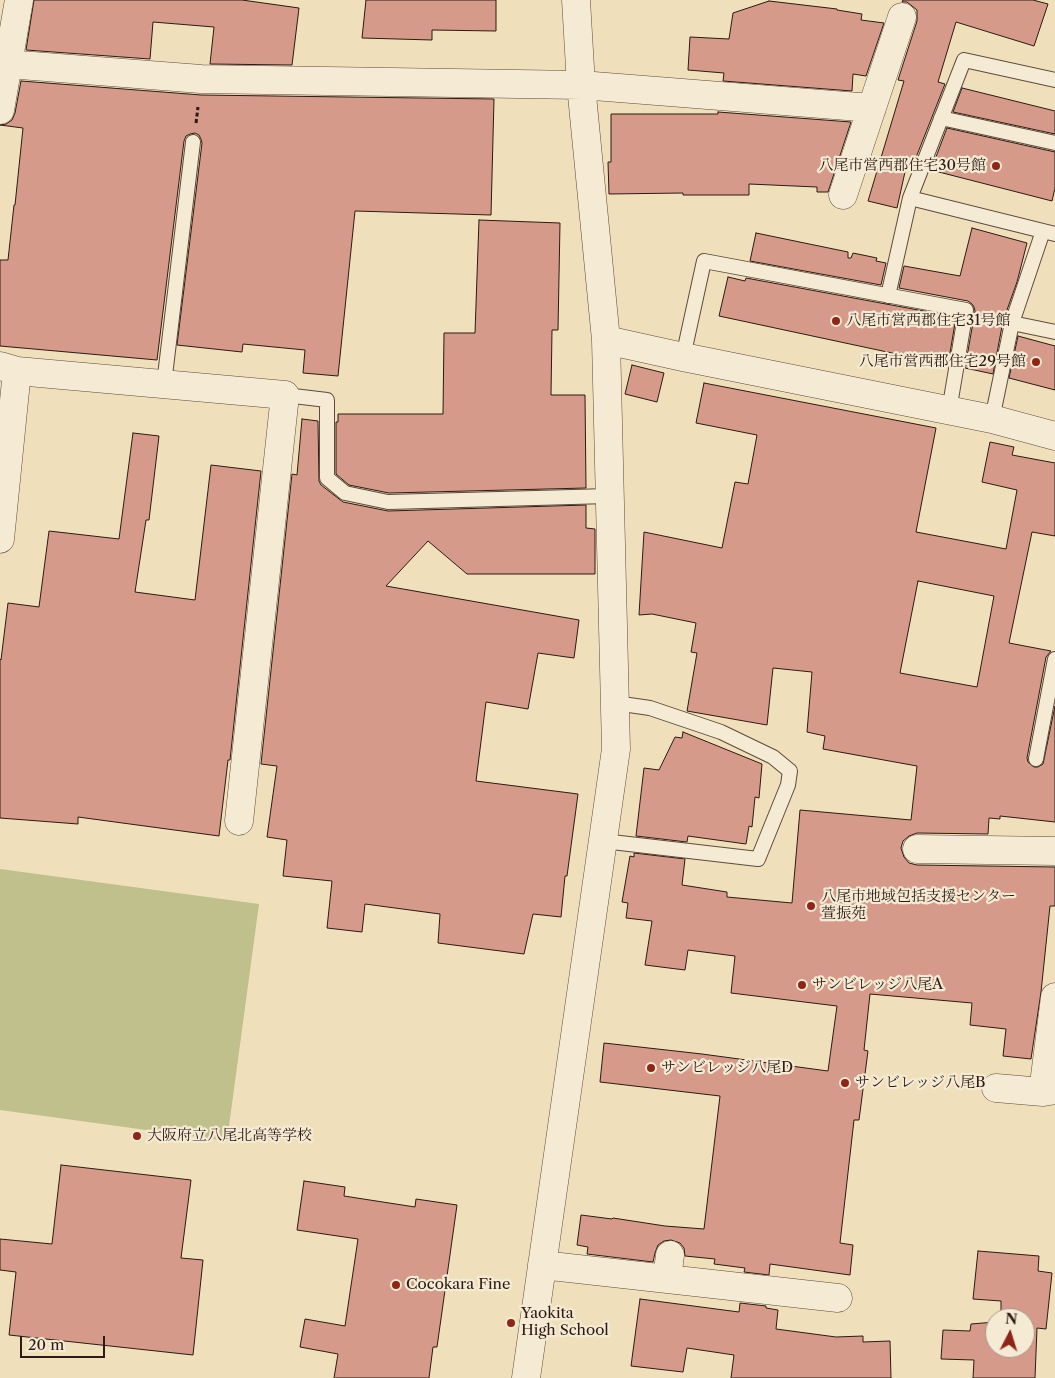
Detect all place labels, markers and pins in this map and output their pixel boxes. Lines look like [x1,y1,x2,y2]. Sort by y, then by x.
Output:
place label: 八尾市営西郡住宅30号館 [818,157,986,175]
marker: 八尾市営西郡住宅30号館 [990,160,1002,172]
place label: 八尾市営西郡住宅31号館 [846,312,1011,330]
marker: 八尾市営西郡住宅31号館 [830,315,842,327]
place label: 八尾市営西郡住宅29号館 [859,353,1026,371]
marker: 八尾市営西郡住宅29号館 [1030,356,1042,368]
place label: 八尾市地域包括支援センター 萱振苑 [821,888,1016,923]
marker: 八尾市地域包括支援センター 萱振苑 [805,900,817,912]
place label: サンビレッジ八尾A [812,976,943,994]
marker: サンビレッジ八尾A [796,979,808,991]
place label: サンビレッジ八尾D [661,1059,793,1077]
marker: サンビレッジ八尾D [645,1062,657,1074]
place label: サンビレッジ八尾B [855,1074,985,1092]
marker: サンビレッジ八尾B [839,1077,851,1089]
place label: 大阪府立八尾北高等学校 [147,1127,312,1145]
marker: 大阪府立八尾北高等学校 [131,1130,143,1142]
place label: Cocokara Fine [406,1276,510,1294]
marker: Cocokara Fine [390,1279,402,1291]
place label: Yaokita High School [521,1305,609,1340]
marker: Yaokita High School [505,1317,517,1329]

